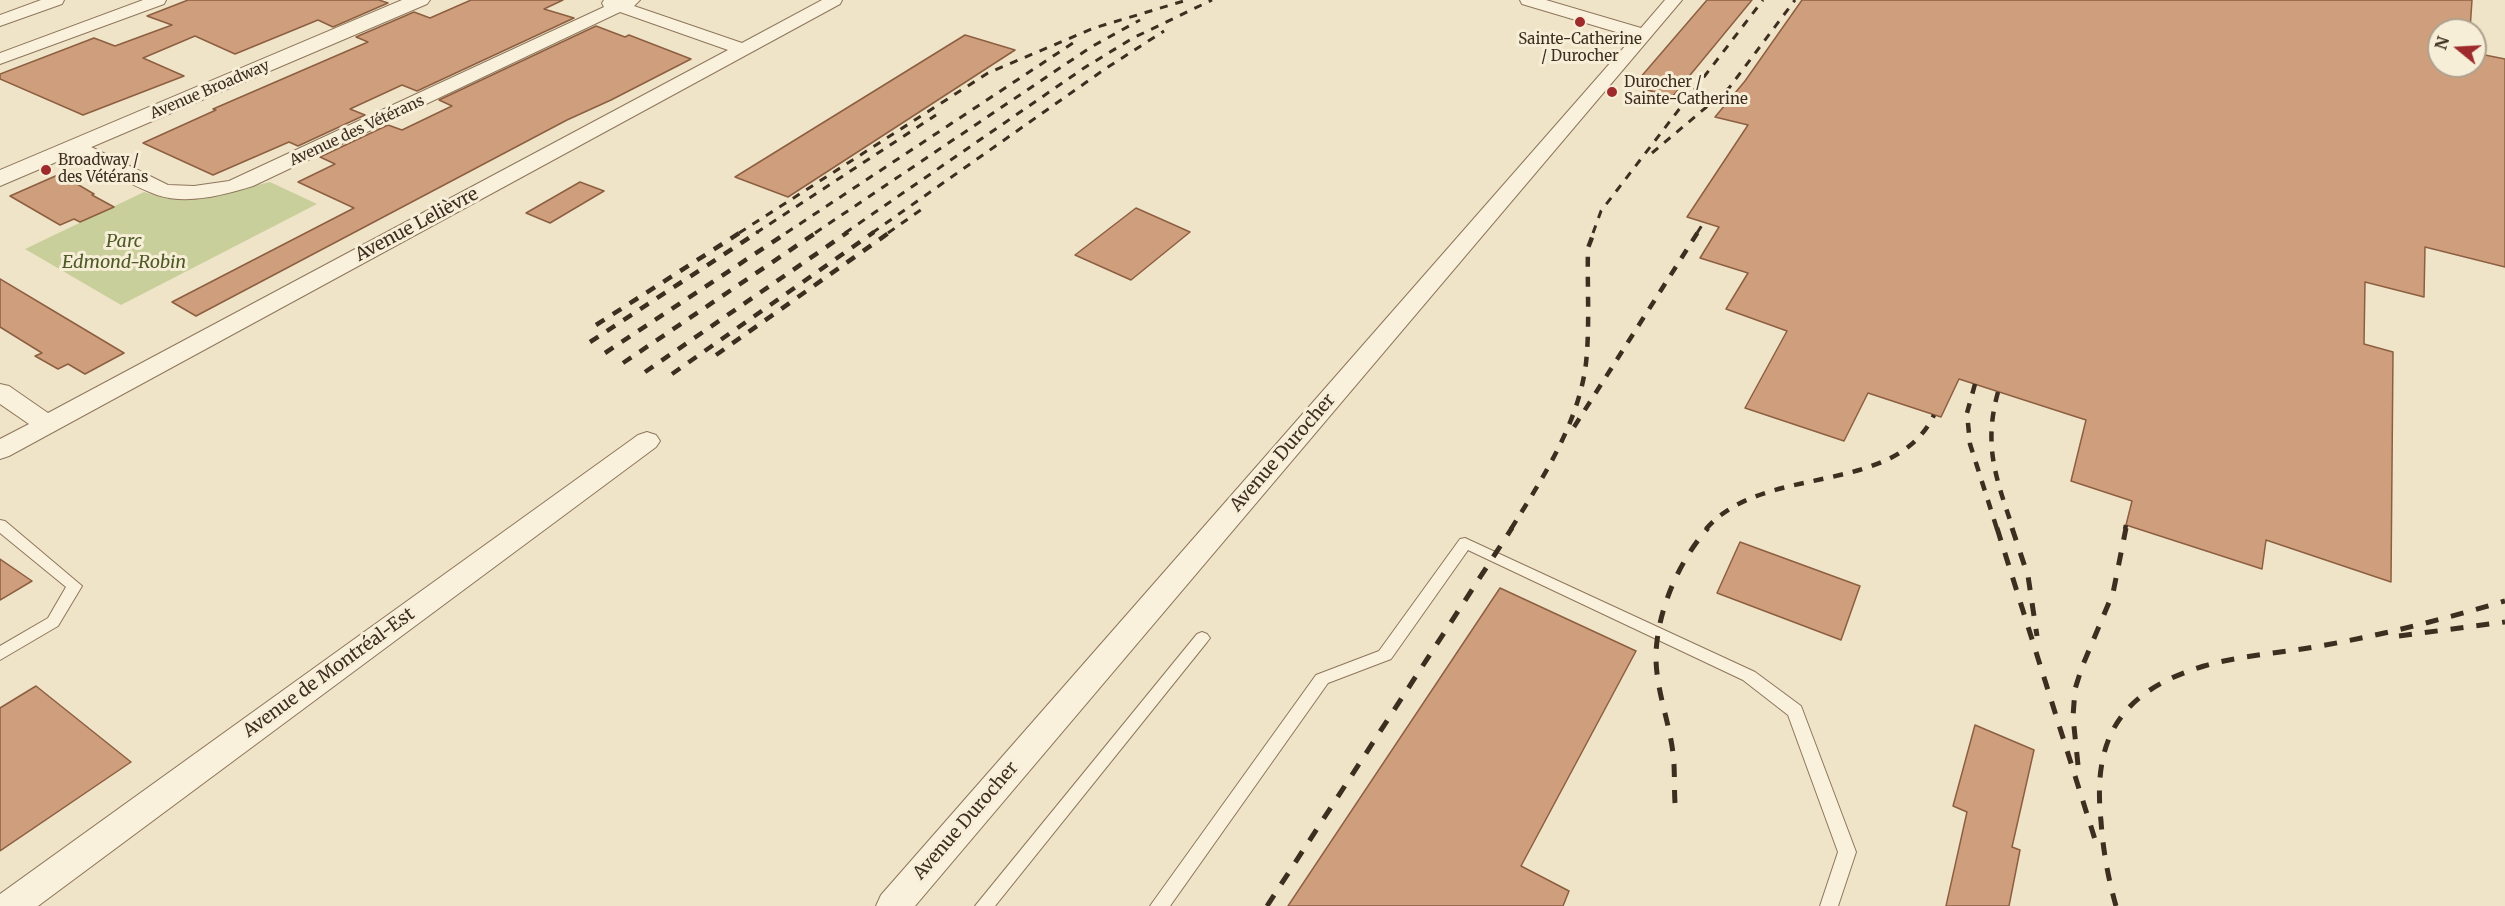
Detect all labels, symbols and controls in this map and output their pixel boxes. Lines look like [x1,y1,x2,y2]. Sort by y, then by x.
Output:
marker: Sainte-Catherine / Durocher [1573,15,1587,29]
north arrow [2427,18,2487,78]
place label: Sainte-Catherine / Durocher [1518,31,1642,66]
text: N [2430,34,2453,52]
street label: Avenue Broadway [148,57,272,123]
place label: Durocher / Sainte-Catherine [1624,74,1748,109]
marker: Durocher / Sainte-Catherine [1605,85,1619,99]
street label: Avenue des Vétérans [287,92,427,170]
place label: Broadway / des Vétérans [58,152,148,187]
marker: Broadway / des Vétérans [39,163,53,177]
street label: Avenue Lelièvre [352,183,482,267]
park label: Parc Edmond-Robin [62,231,186,274]
street label: Avenue Durocher [1226,390,1340,516]
street label: Avenue de Montréal-Est [239,604,419,742]
street label: Avenue Durocher [909,758,1023,884]

